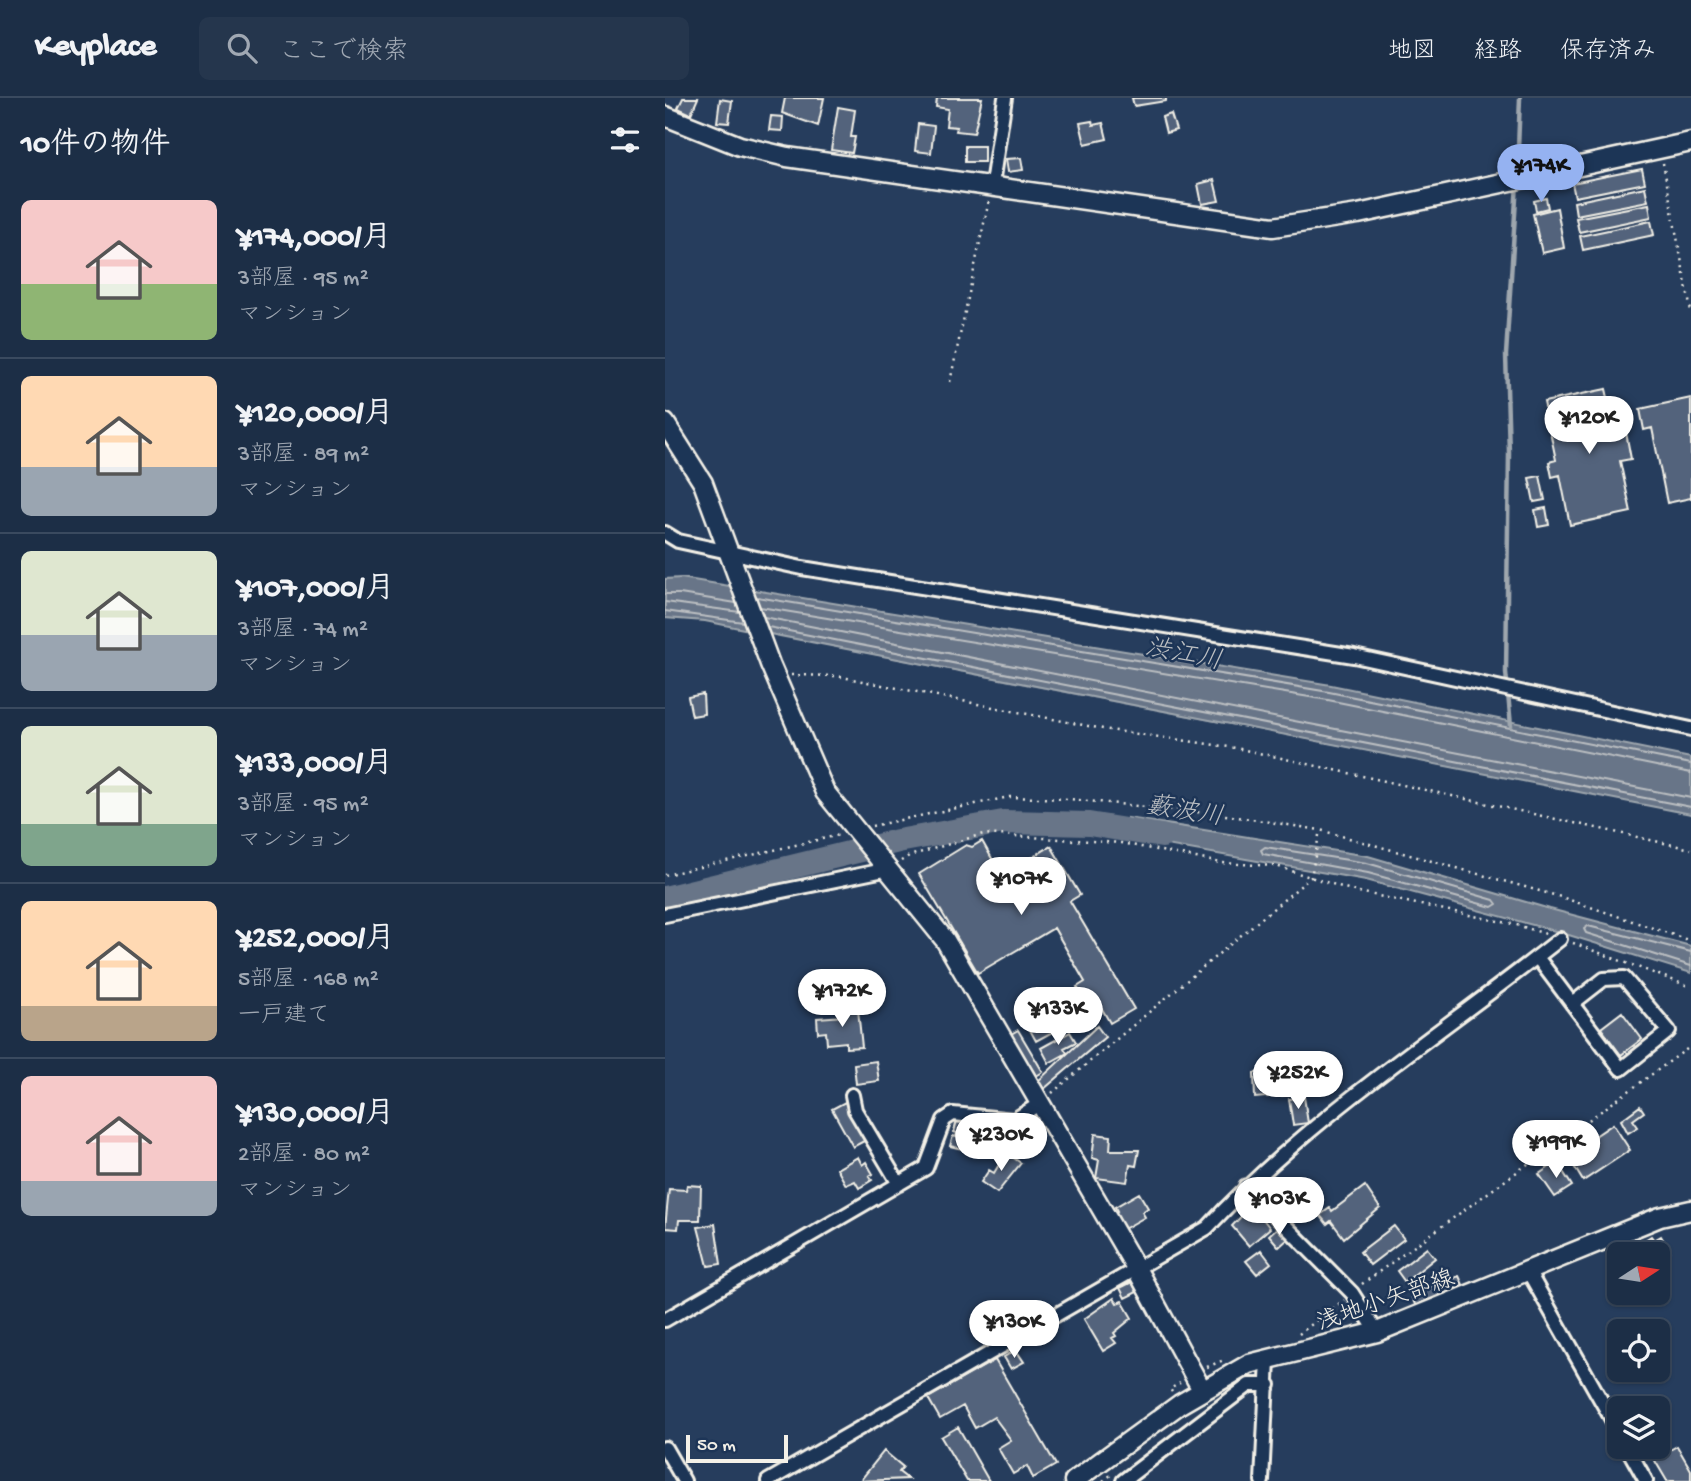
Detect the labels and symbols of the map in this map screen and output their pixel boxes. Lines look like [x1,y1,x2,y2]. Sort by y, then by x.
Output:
pin: ¥174K [1492,144,1590,204]
pin: ¥120K [1540,396,1638,456]
water label: 渋江川 [1142,633,1225,679]
water label: 藪波川 [1143,791,1225,835]
pin: ¥107K [972,858,1070,917]
pin: ¥172K [793,970,891,1029]
pin: ¥133K [1009,988,1107,1047]
pin: ¥252K [1249,1052,1347,1111]
pin: ¥230K [952,1114,1050,1173]
pin: ¥199K [1507,1121,1605,1180]
pin: ¥103K [1230,1178,1328,1237]
north arrow [1607,1242,1669,1306]
street label: 浅地小矢部線 [1313,1264,1459,1339]
pin: ¥130K [965,1300,1063,1360]
scale bar [686,1432,787,1464]

